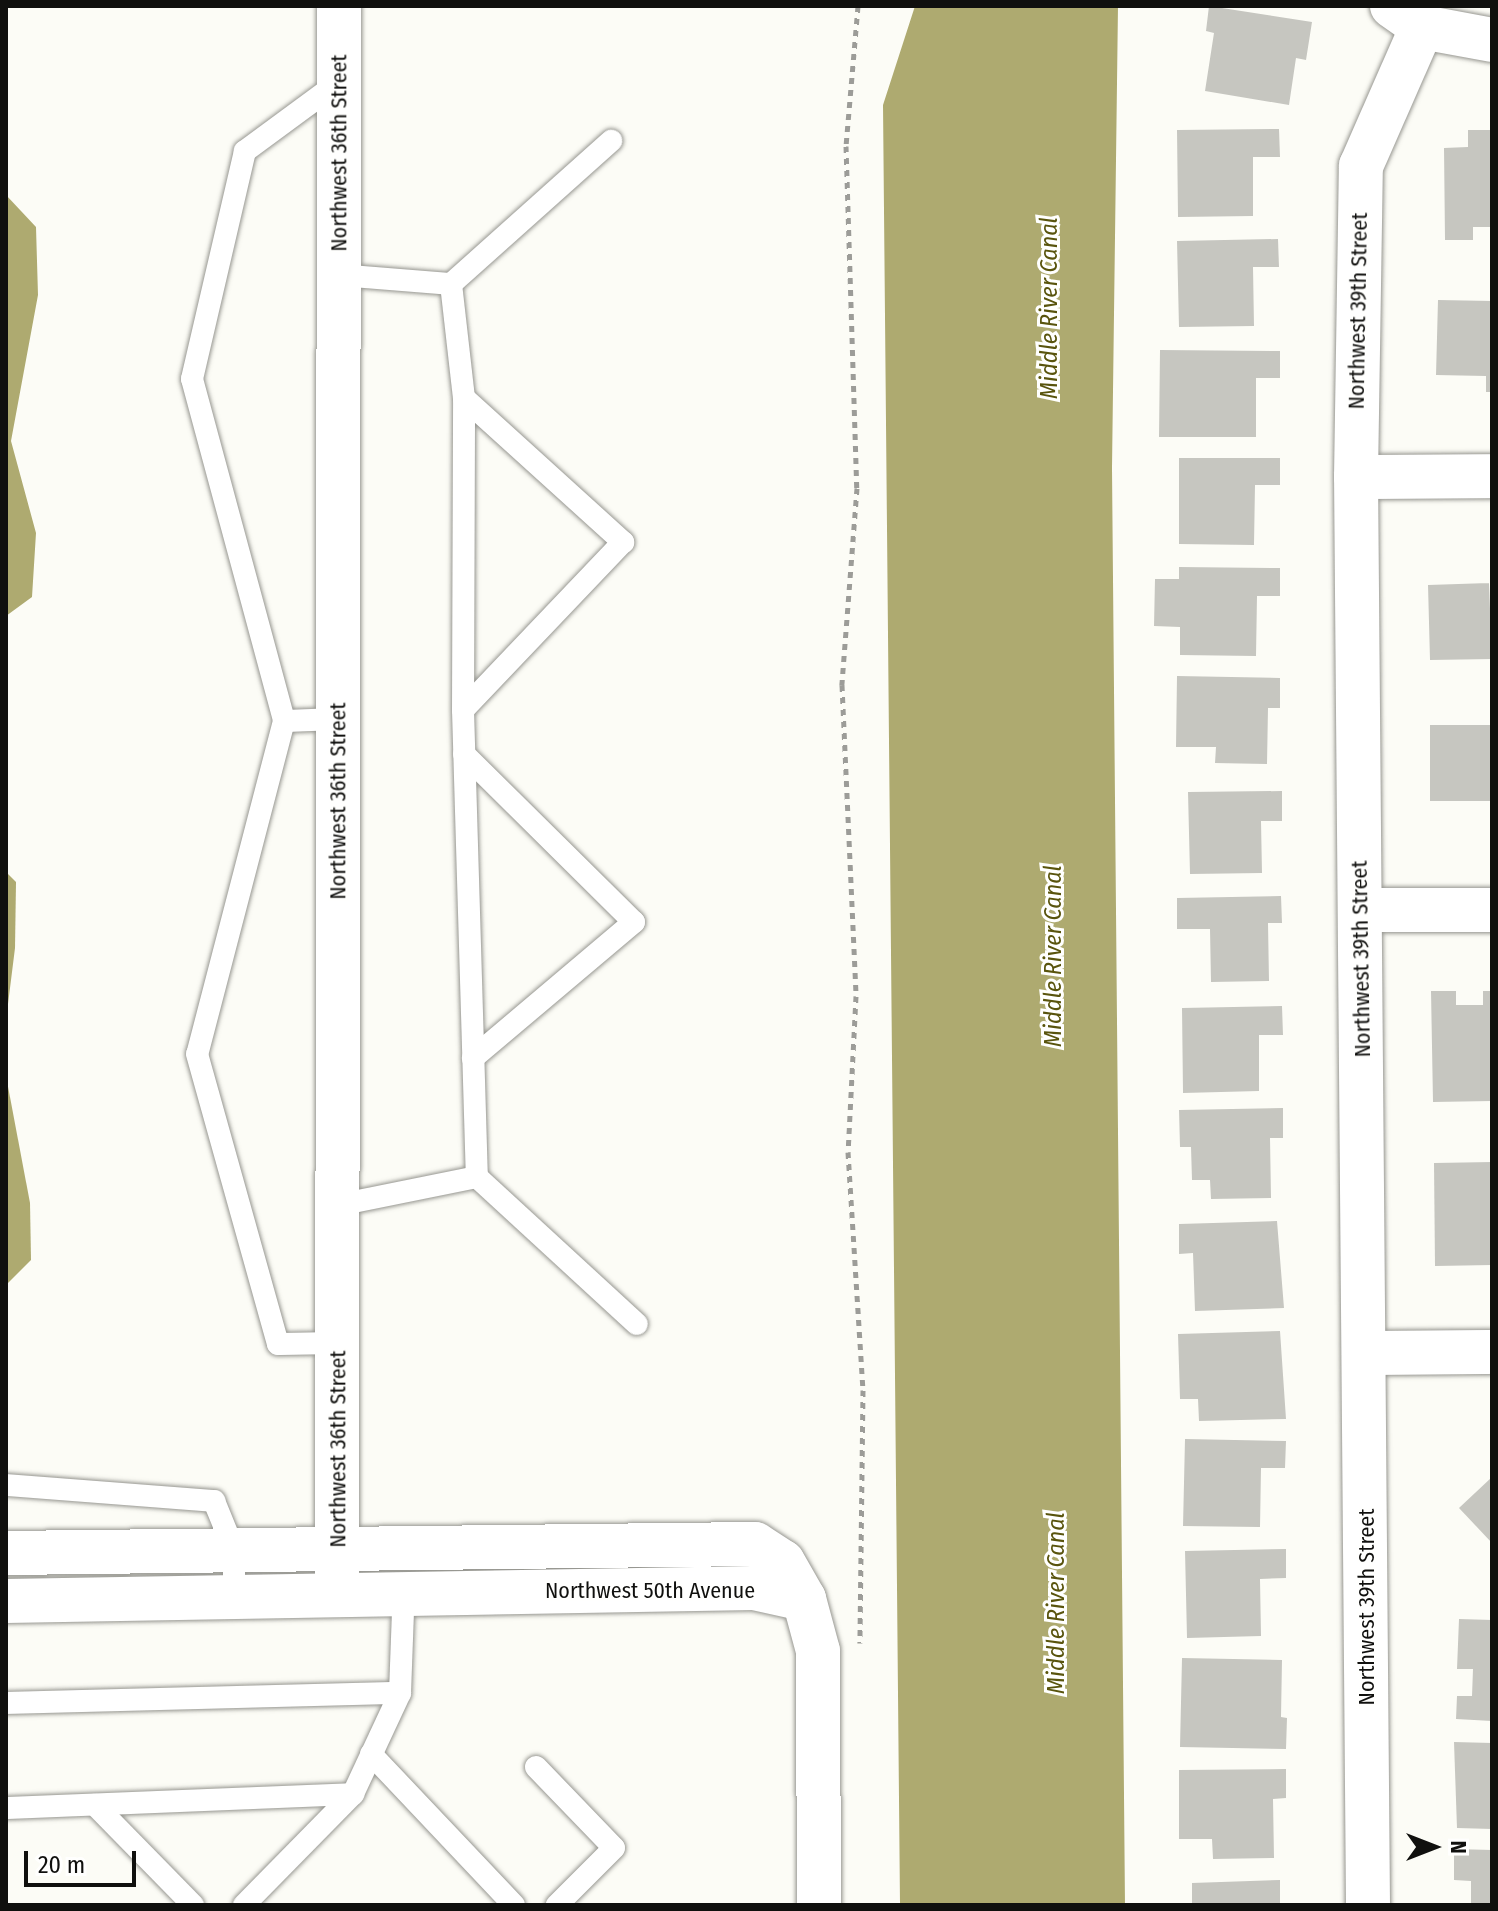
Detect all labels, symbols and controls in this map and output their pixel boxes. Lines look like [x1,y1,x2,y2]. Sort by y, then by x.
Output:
street label: Northwest 36th Street [326,54,352,252]
street label: Northwest 39th Street [1343,212,1373,410]
water label: Middle River Canal [1036,217,1064,399]
street label: Northwest 36th Street [325,702,351,900]
street label: Northwest 39th Street [1346,860,1376,1058]
water label: Middle River Canal [1040,865,1068,1047]
street label: Northwest 36th Street [325,1350,351,1548]
street label: Northwest 39th Street [1354,1509,1380,1705]
water label: Middle River Canal [1043,1512,1071,1694]
street label: Northwest 50th Avenue [545,1578,755,1604]
north arrow [1394,1807,1474,1887]
scale bar [28,1835,140,1885]
text: N [1445,1840,1472,1854]
text: 20 m [38,1851,85,1879]

